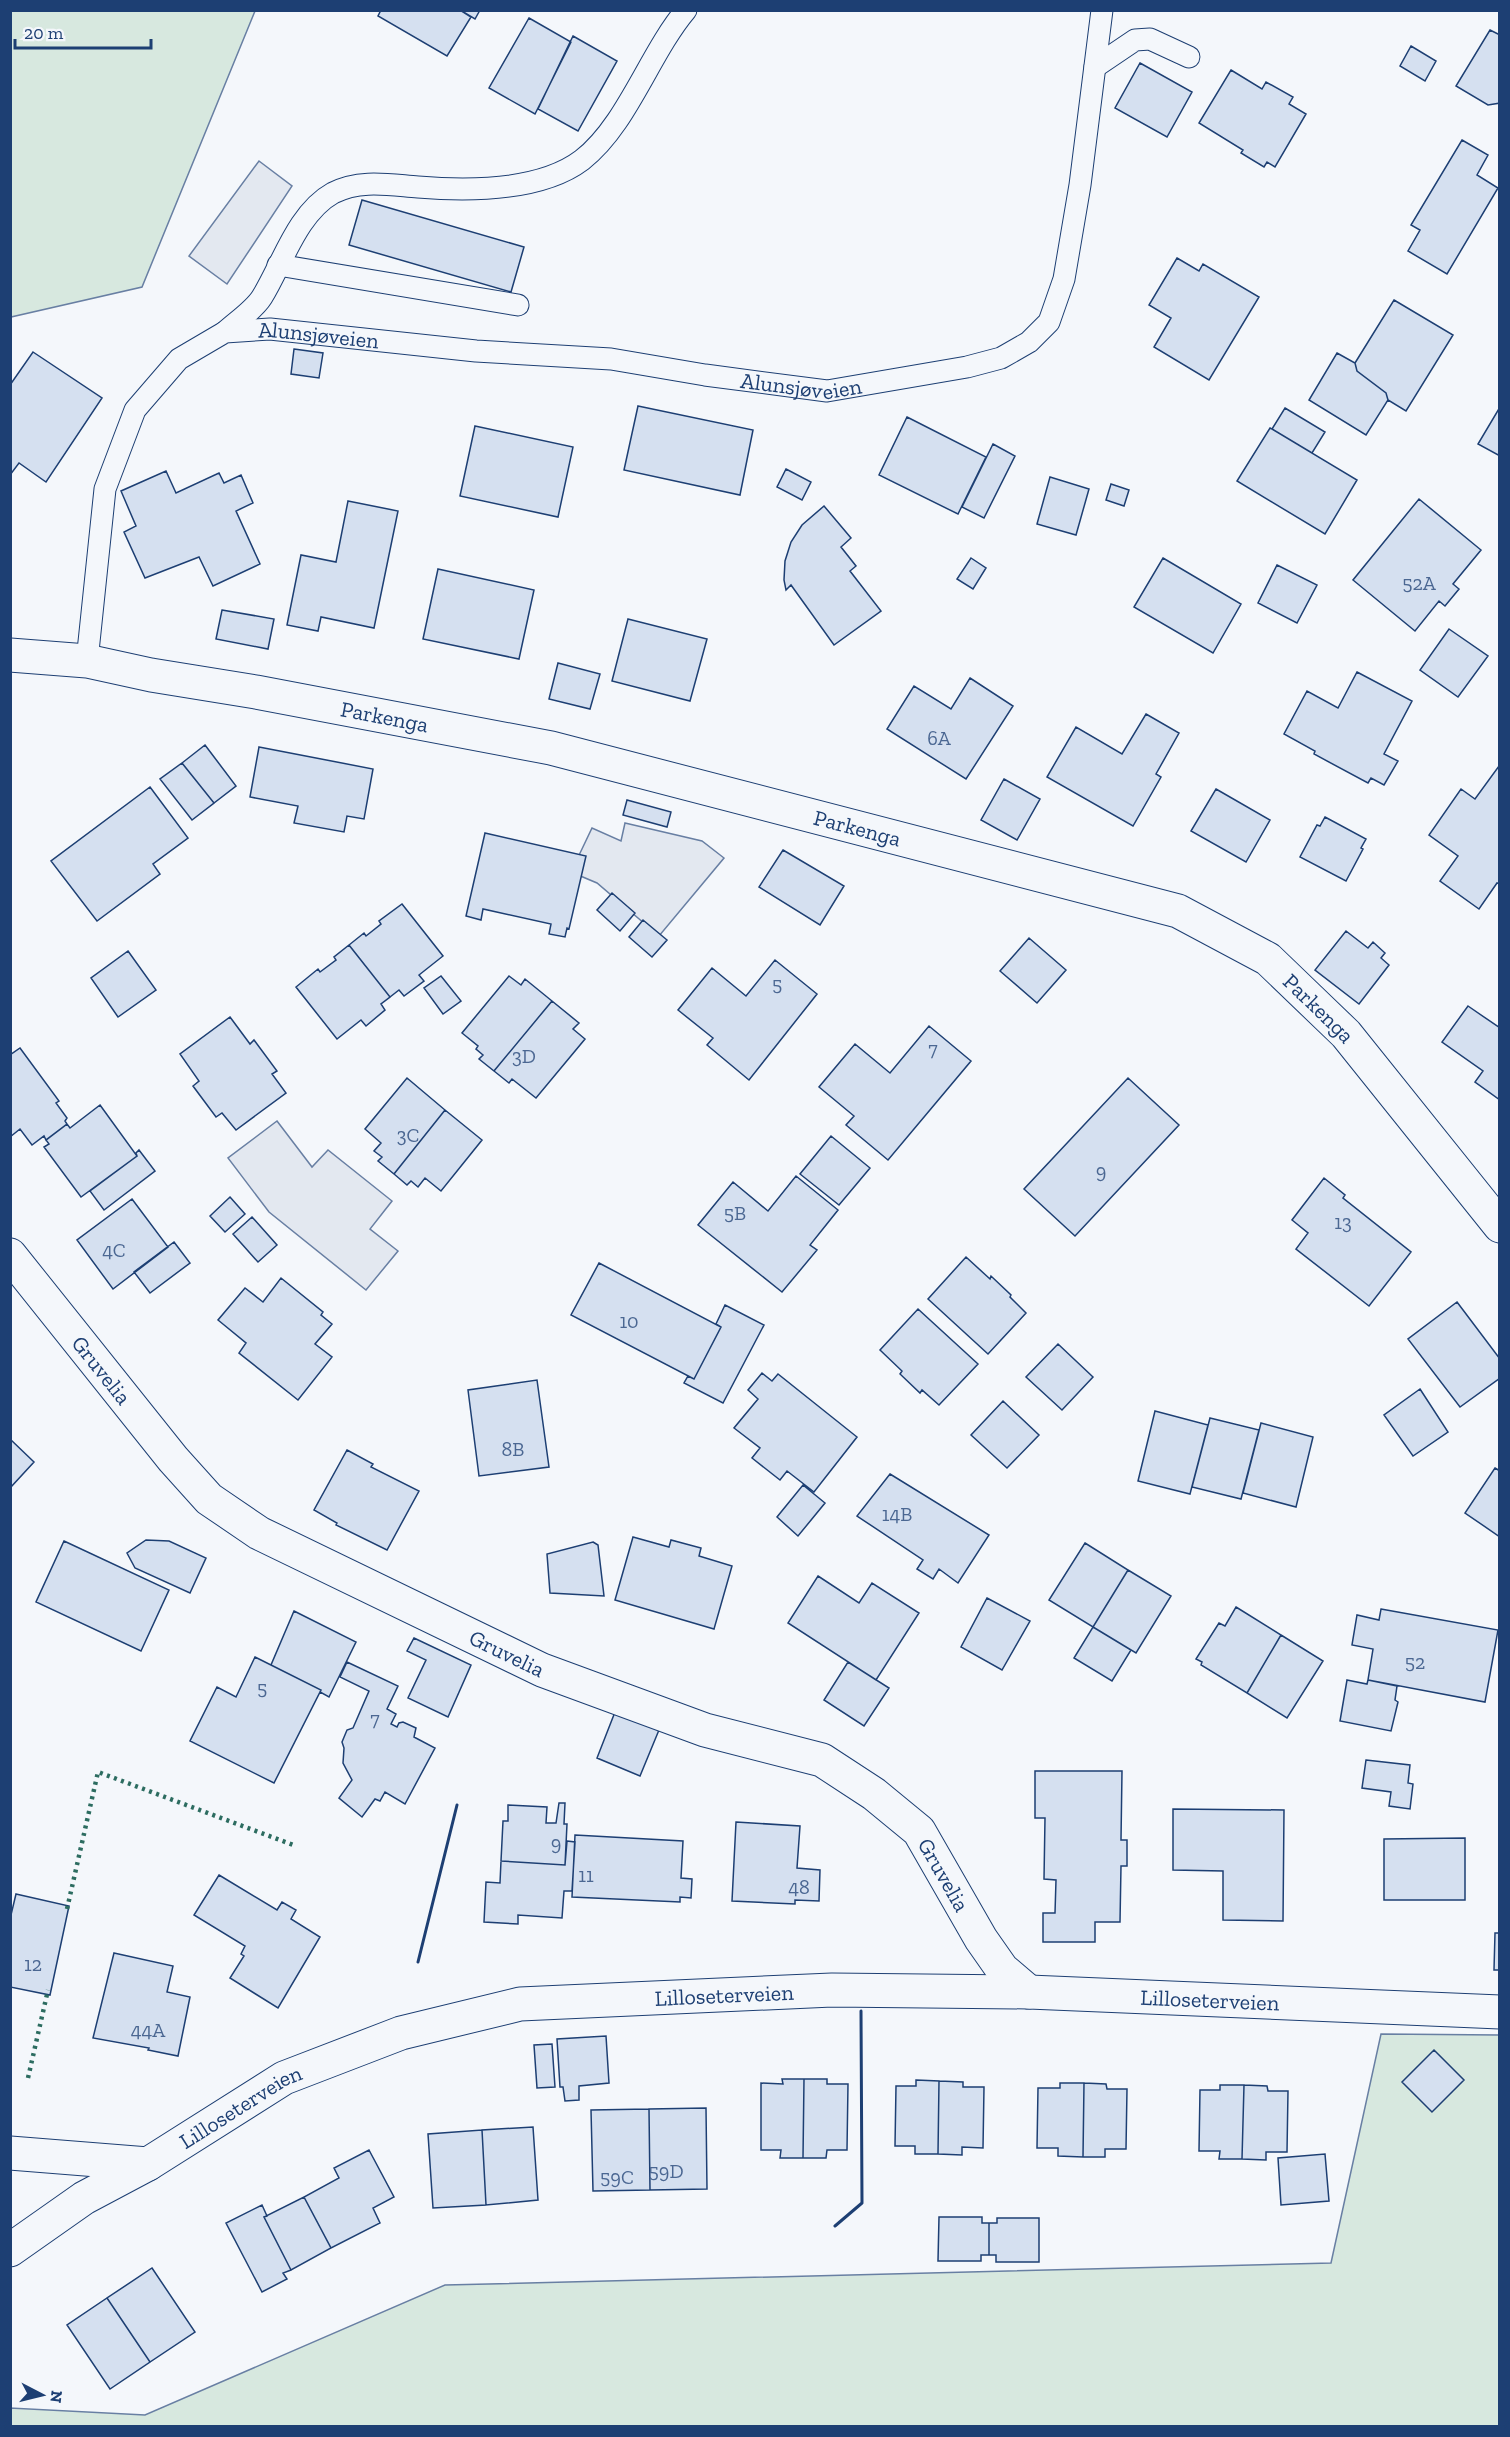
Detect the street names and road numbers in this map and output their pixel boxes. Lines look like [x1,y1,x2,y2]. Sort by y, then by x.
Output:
street label: Alunsjøveien [257,316,381,355]
street label: Alunsjøveien [739,367,864,406]
street label: Parkenga [338,695,431,739]
street label: Parkenga [811,804,904,852]
street label: Parkenga [1277,968,1361,1049]
street label: Gruvelia [66,1330,137,1410]
street label: Gruvelia [465,1624,549,1683]
street label: Gruvelia [912,1833,976,1917]
street label: Lilloseterveien [654,1979,795,2012]
street label: Lilloseterveien [1140,1984,1280,2017]
street label: Lilloseterveien [174,2059,306,2155]

